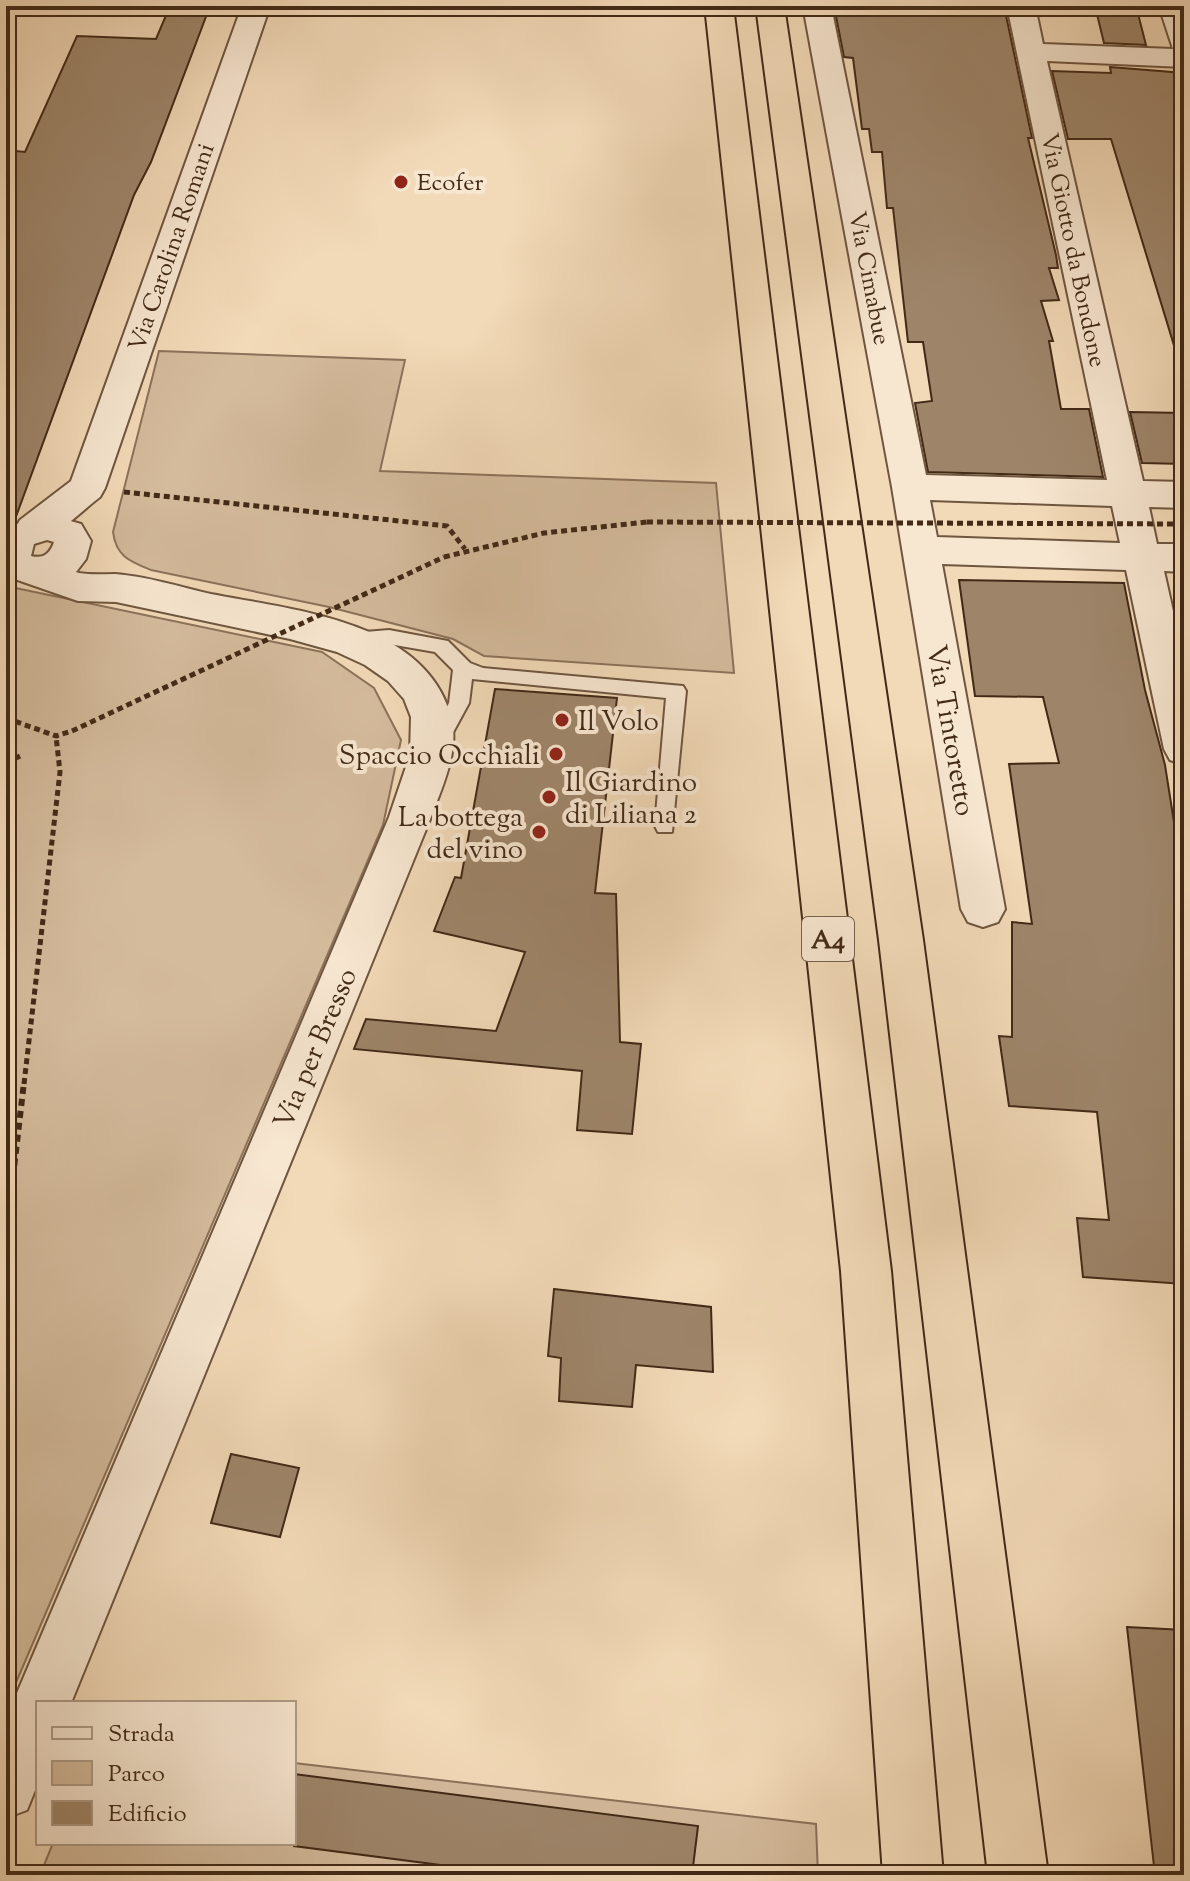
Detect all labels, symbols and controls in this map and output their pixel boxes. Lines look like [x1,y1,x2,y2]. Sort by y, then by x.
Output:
street label: Via Giotto da Bondone [1031,130,1113,371]
street label: Via Carolina Romani [121,139,225,356]
place label: Ecofer [417,167,483,201]
marker: Ecofer [392,173,410,191]
street label: Via Cimabue [838,209,898,348]
street label: Via Tintoretto [914,642,984,819]
place label: Il Volo [578,703,659,743]
marker: Il Volo [553,711,571,729]
place label: Spaccio Occhiali [339,737,540,777]
marker: Spaccio Occhiali [547,745,565,763]
place label: Il Giardino di Liliana 2 [565,764,697,836]
marker: Il Giardino di Liliana 2 [540,788,558,806]
place label: La bottega del vino [398,799,523,871]
marker: La bottega del vino [530,823,548,841]
road number: A4 [802,917,854,961]
street label: Via per Bresso [265,962,369,1136]
legend [36,1701,296,1845]
text: Strada [108,1718,175,1752]
text: Parco [108,1758,165,1792]
text: Edificio [108,1798,187,1832]

